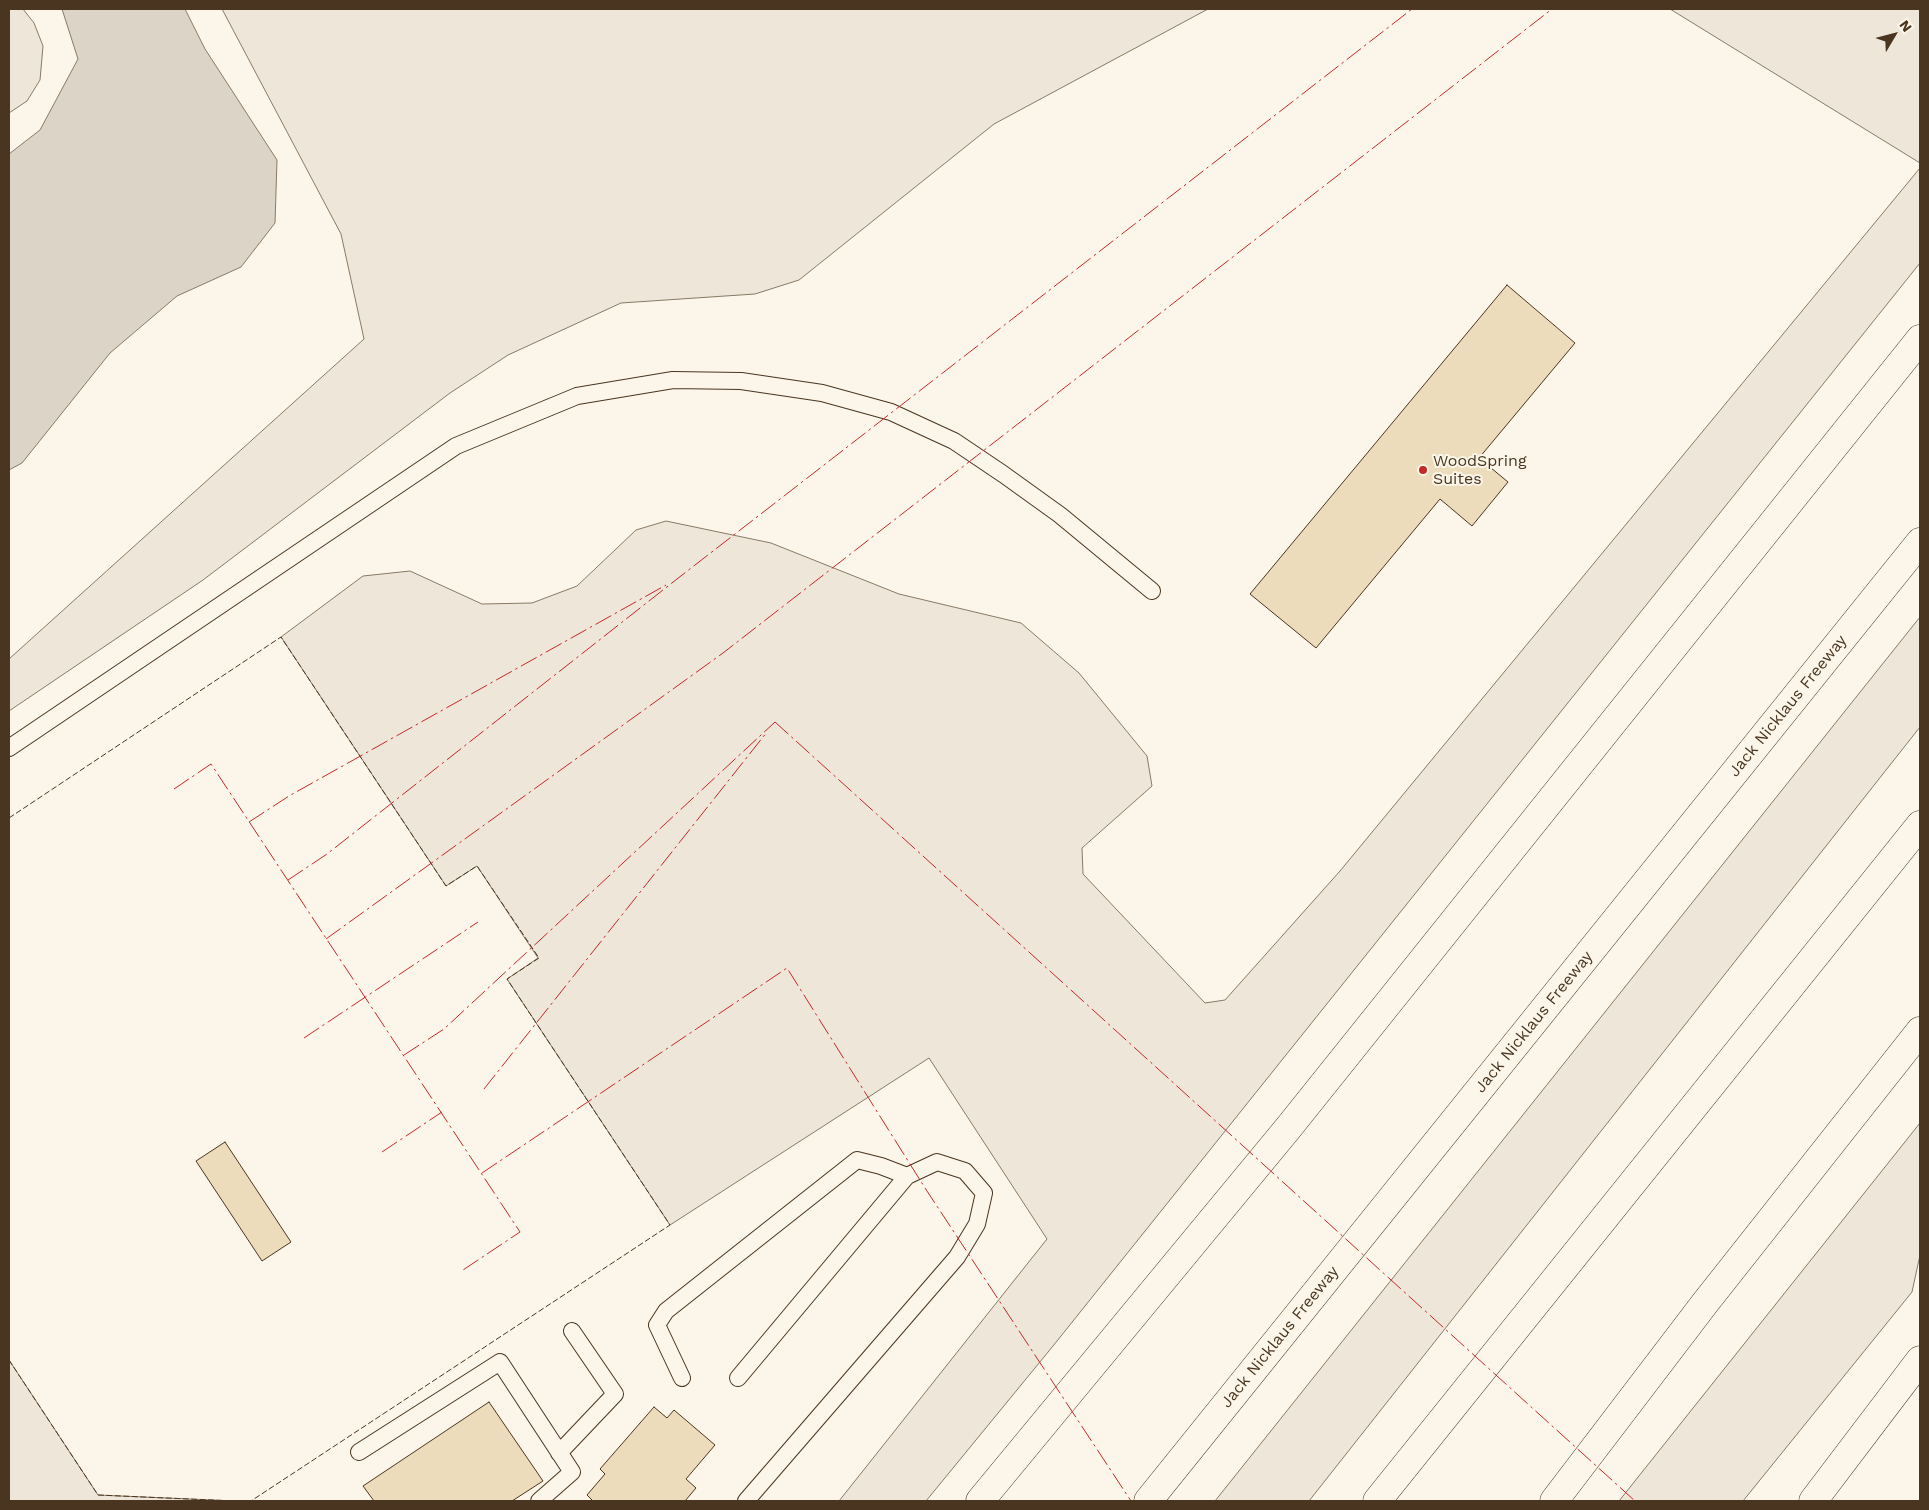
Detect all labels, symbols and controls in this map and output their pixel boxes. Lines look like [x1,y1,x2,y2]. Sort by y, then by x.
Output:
north arrow [1869,10,1919,60]
text: N [1896,17,1915,35]
place label: WoodSpring Suites [1433,451,1526,489]
marker: WoodSpring Suites [1417,464,1429,476]
street label: Jack Nicklaus Freeway [1725,631,1851,781]
street label: Jack Nicklaus Freeway [1471,947,1597,1097]
street label: Jack Nicklaus Freeway [1217,1262,1343,1412]

